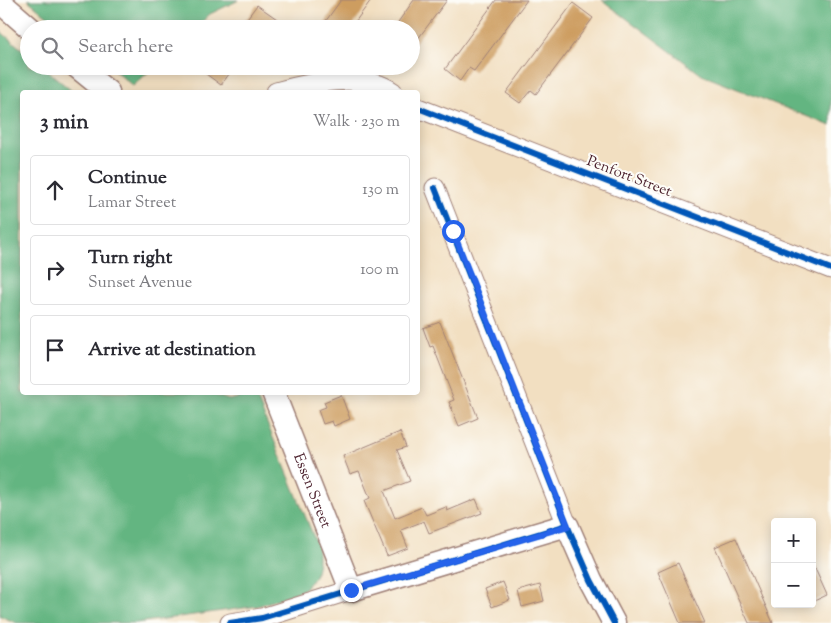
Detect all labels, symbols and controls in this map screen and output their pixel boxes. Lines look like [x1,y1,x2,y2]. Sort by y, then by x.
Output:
search box [20,20,420,75]
icon: search [38,34,66,62]
text: Search here [78,34,173,61]
text: 3 min [40,108,89,138]
text: Walk · 230 m [313,111,400,134]
street label: Penfort Street [583,151,675,203]
text: Continue [88,165,167,192]
icon: ahead [41,176,69,204]
text: 130 m [362,179,399,202]
text: Lamar Street [88,192,176,215]
route start [442,220,465,243]
text: Turn right [88,245,172,272]
icon: right [41,256,69,284]
text: 100 m [360,259,399,282]
text: Sunset Avenue [88,272,192,295]
icon: arrive [41,336,69,364]
text: Arrive at destination [88,337,256,364]
street label: Essen Street [288,450,336,531]
map controls [771,518,816,608]
button: + [771,518,816,563]
button: − [771,563,816,608]
route end [340,579,363,602]

